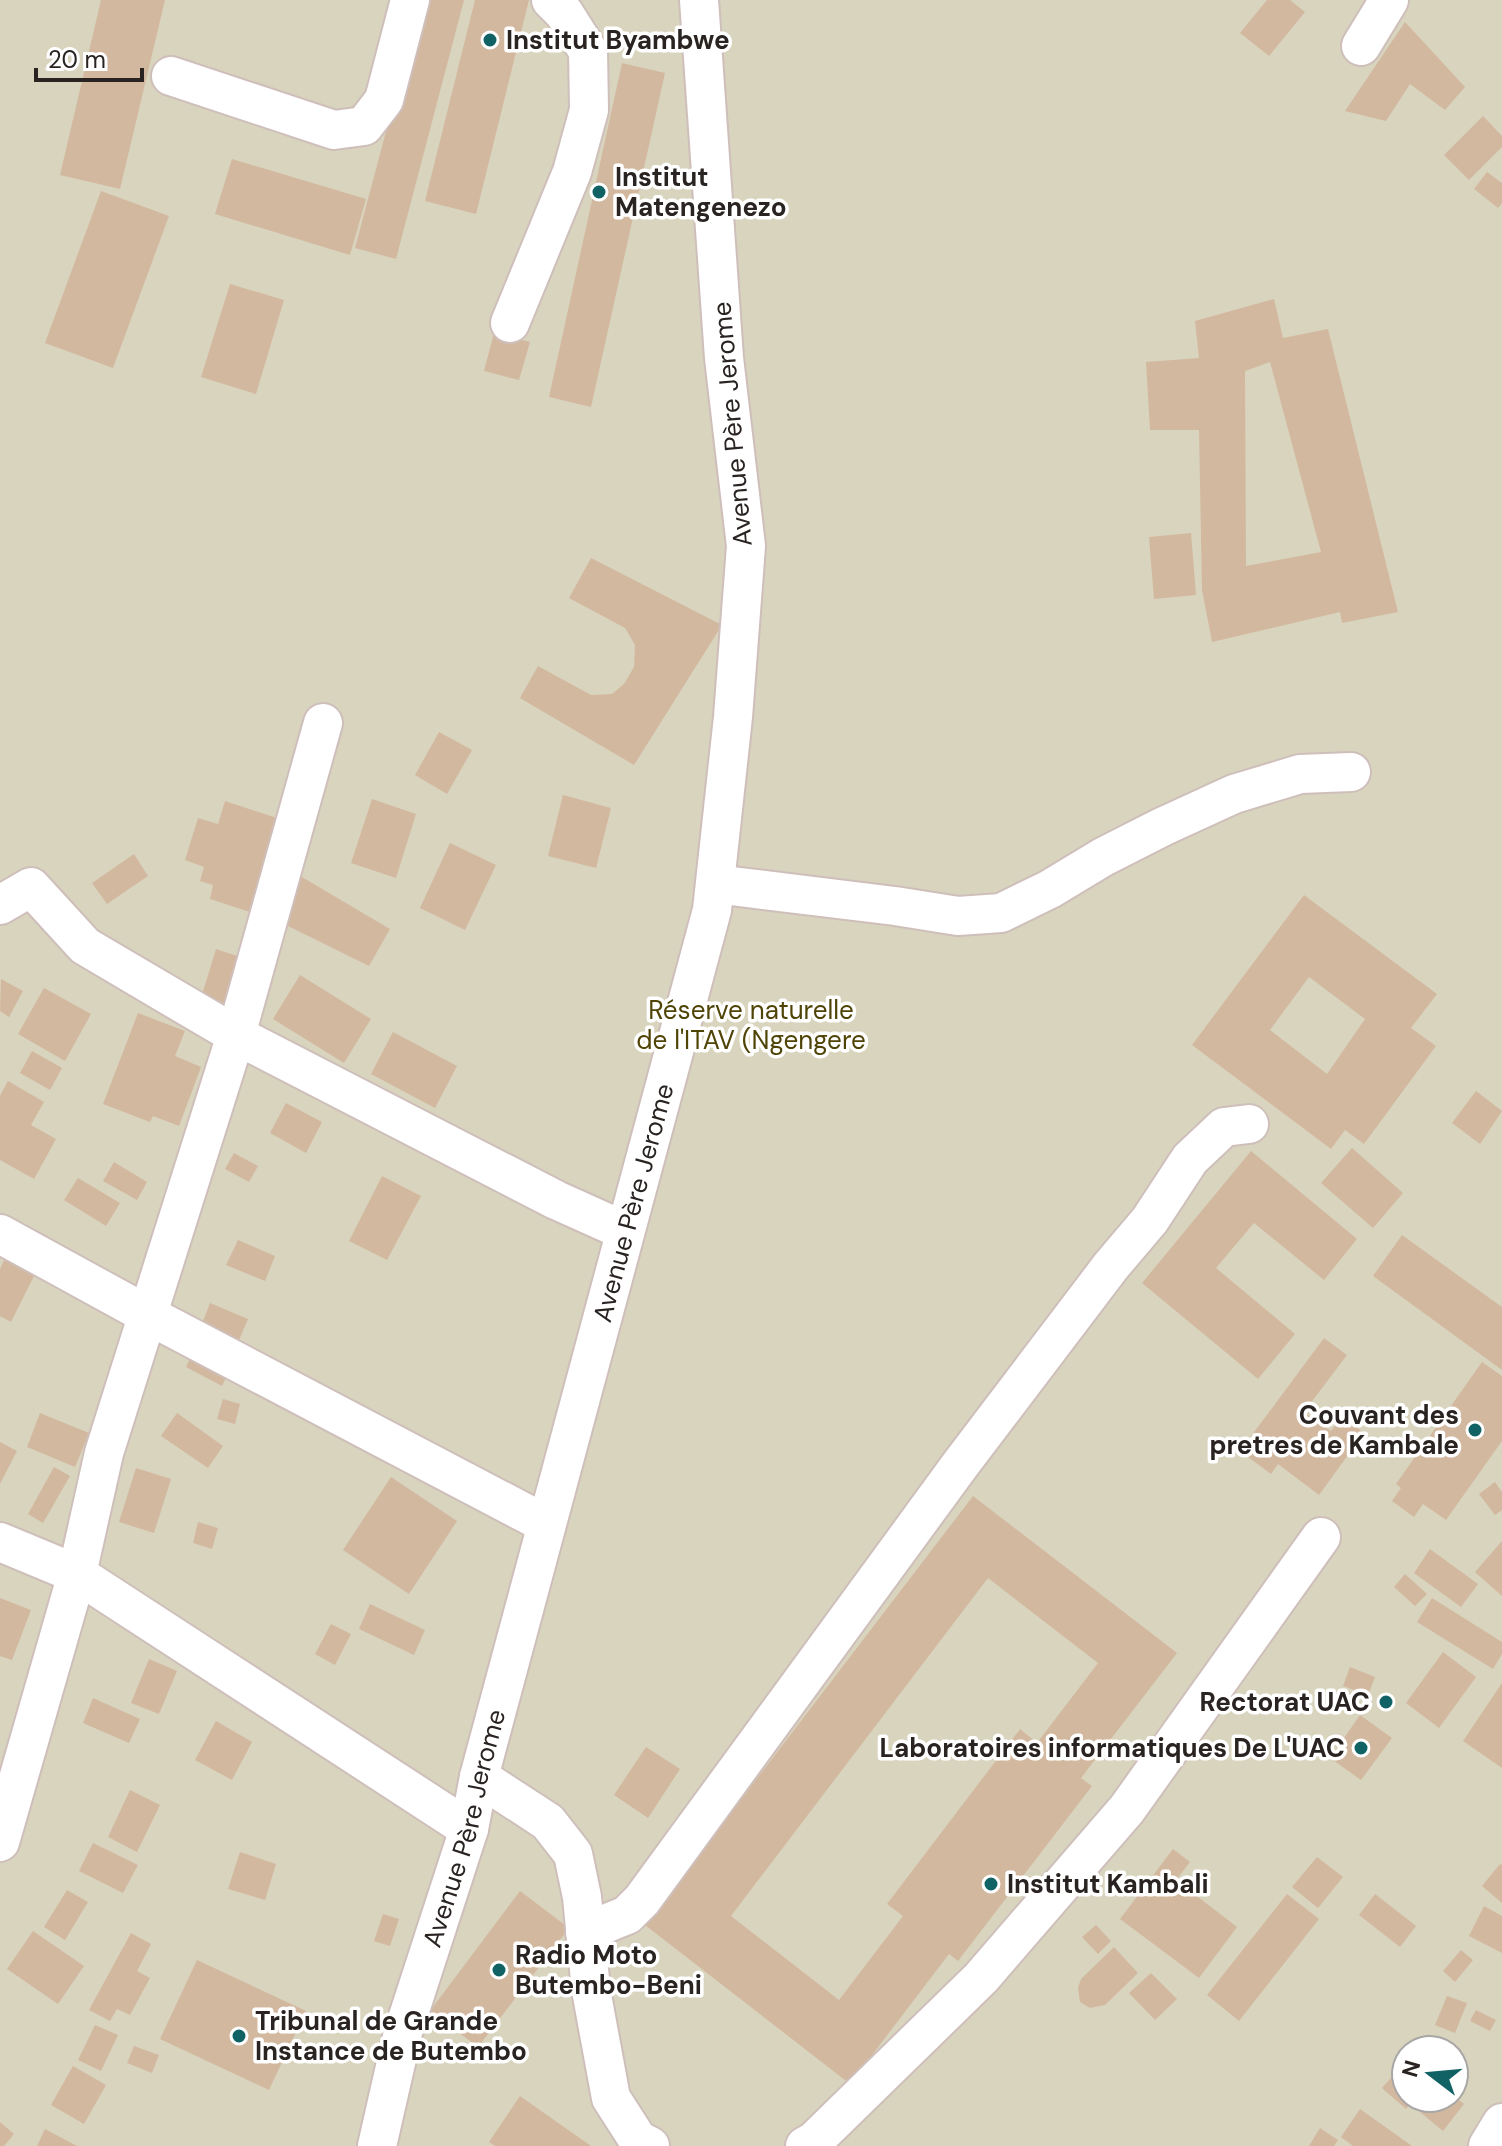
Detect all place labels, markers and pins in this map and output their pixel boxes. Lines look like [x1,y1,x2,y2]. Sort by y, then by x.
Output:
place label: Institut Byambwe [506,23,730,57]
marker: Institut Byambwe [481,31,499,49]
place label: Institut Matengenezo [615,160,787,224]
marker: Institut Matengenezo [590,183,608,201]
place label: Couvant des pretres de Kambale [1209,1398,1459,1462]
marker: Couvant des pretres de Kambale [1466,1421,1484,1439]
place label: Rectorat UAC [1200,1685,1370,1719]
marker: Rectorat UAC [1377,1693,1395,1711]
place label: Laboratoires informatiques De L'UAC [880,1731,1345,1765]
marker: Laboratoires informatiques De L'UAC [1352,1739,1370,1757]
place label: Institut Kambali [1007,1867,1209,1901]
marker: Institut Kambali [982,1875,1000,1893]
place label: Radio Moto Butembo-Beni [515,1938,702,2002]
marker: Radio Moto Butembo-Beni [490,1961,508,1979]
place label: Tribunal de Grande Instance de Butembo [255,2004,527,2068]
marker: Tribunal de Grande Instance de Butembo [230,2027,248,2045]

